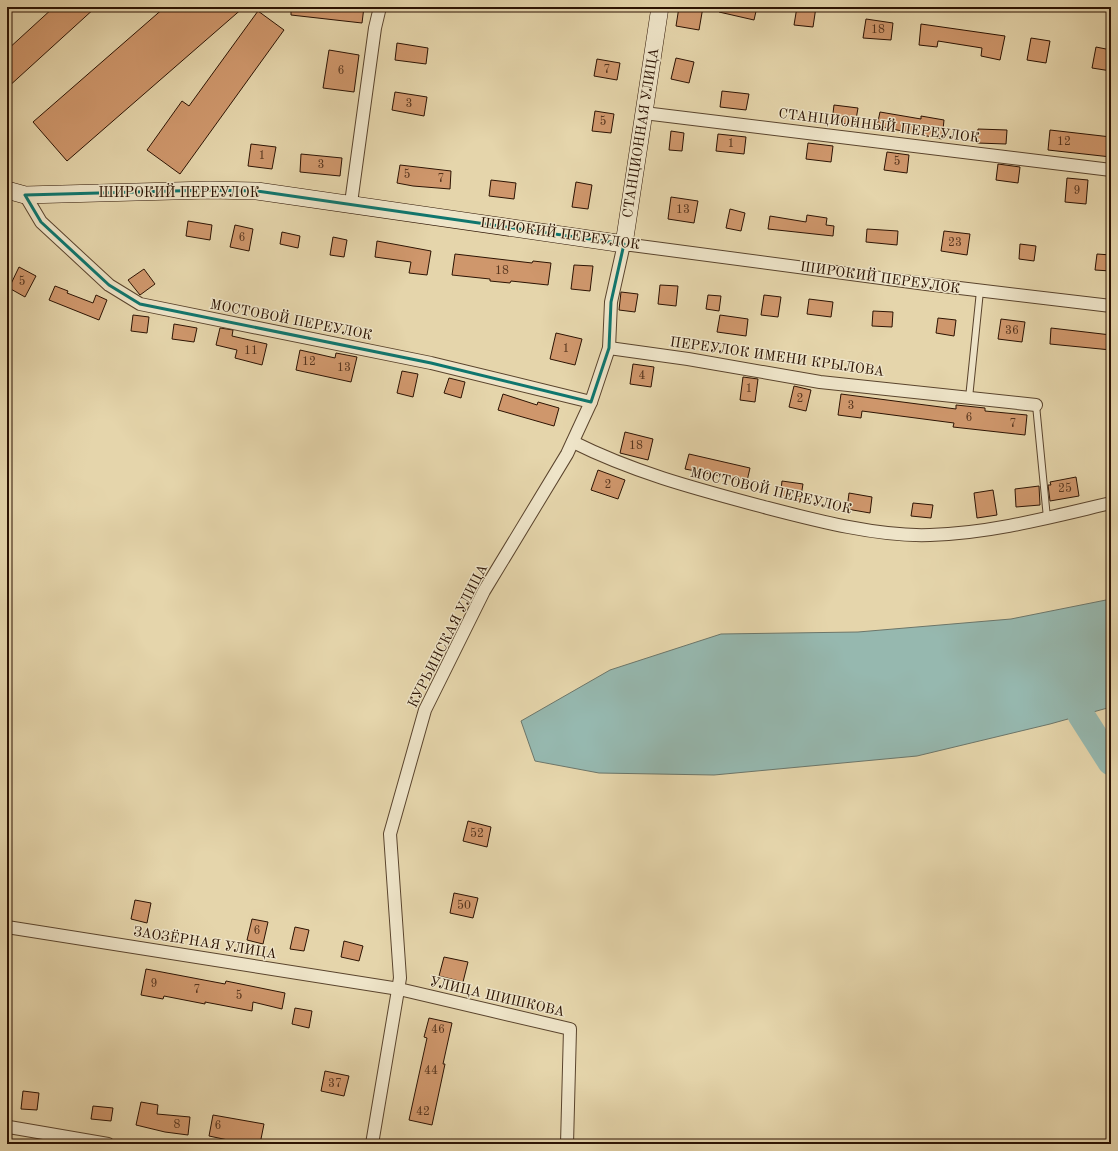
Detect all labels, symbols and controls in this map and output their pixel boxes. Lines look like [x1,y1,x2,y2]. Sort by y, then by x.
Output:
house number: 18 [871,24,885,36]
street label: СТАНЦИОННАЯ УЛИЦА [621,47,661,219]
house number: 7 [604,64,610,76]
house number: 6 [338,65,345,77]
house number: 3 [406,98,412,110]
street label: СТАНЦИОННЫЙ ПЕРЕУЛОК [778,103,981,145]
house number: 5 [600,115,607,128]
house number: 12 [1057,136,1071,148]
house number: 1 [728,138,734,150]
house number: 1 [259,150,265,162]
house number: 5 [894,155,901,168]
house number: 3 [318,159,324,171]
house number: 5 [404,168,411,181]
house number: 7 [438,173,444,185]
street label: ШИРОКИЙ ПЕРЕУЛОК [98,182,260,200]
house number: 9 [1074,185,1080,197]
house number: 13 [676,204,690,216]
street label: ШИРОКИЙ ПЕРЕУЛОК [479,212,642,252]
house number: 6 [239,232,246,244]
house number: 23 [948,237,962,249]
street label: ШИРОКИЙ ПЕРЕУЛОК [799,256,962,296]
house number: 18 [495,265,509,277]
house number: 5 [19,275,26,288]
street label: МОСТОВОЙ ПЕРЕУЛОК [209,293,374,343]
house number: 36 [1005,325,1019,337]
street label: ПЕРЕУЛОК ИМЕНИ КРЫЛОВА [669,335,885,379]
house number: 1 [563,343,569,355]
house number: 11 [244,345,258,357]
house number: 12 [302,356,316,368]
house number: 13 [337,362,351,374]
house number: 4 [639,370,646,382]
house number: 1 [746,383,752,395]
house number: 2 [797,393,803,405]
house number: 3 [848,400,854,412]
house number: 6 [966,412,973,424]
house number: 7 [1010,418,1016,430]
house number: 18 [629,440,643,452]
street label: МОСТОВОЙ ПЕРЕУЛОК [689,462,854,516]
house number: 2 [605,479,611,491]
house number: 25 [1058,482,1072,495]
street label: КУРЬИНСКАЯ УЛИЦА [406,562,491,710]
house number: 52 [470,827,484,840]
house number: 50 [457,899,471,912]
street label: ЗАОЗЁРНАЯ УЛИЦА [132,922,279,961]
house number: 6 [254,925,261,937]
street label: УЛИЦА ШИШКОВА [428,975,566,1019]
house number: 9 [151,978,157,990]
house number: 7 [194,984,200,996]
house number: 5 [236,989,243,1002]
house number: 46 [431,1024,445,1036]
house number: 44 [424,1065,438,1077]
house number: 37 [328,1078,342,1090]
house number: 42 [416,1106,430,1118]
house number: 8 [174,1119,181,1131]
house number: 6 [215,1120,222,1132]

